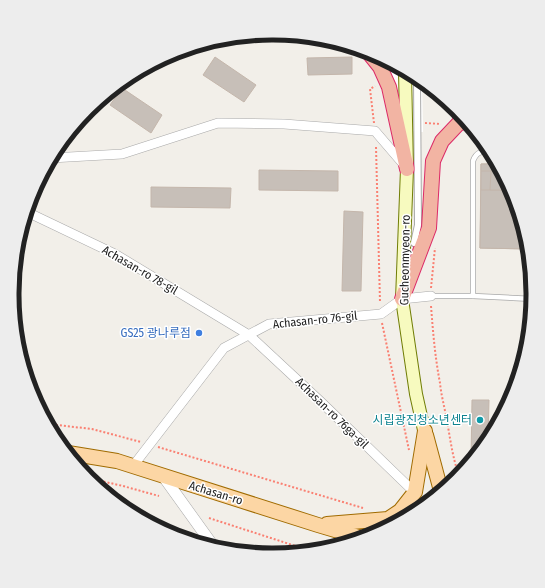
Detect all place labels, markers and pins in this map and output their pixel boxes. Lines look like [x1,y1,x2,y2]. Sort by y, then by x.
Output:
place label: GS25 광나루점 [121,326,191,340]
marker: GS25 광나루점 [194,328,204,338]
place label: 시립광진청소년센터 [373,413,472,427]
marker: 시립광진청소년센터 [475,415,485,425]

